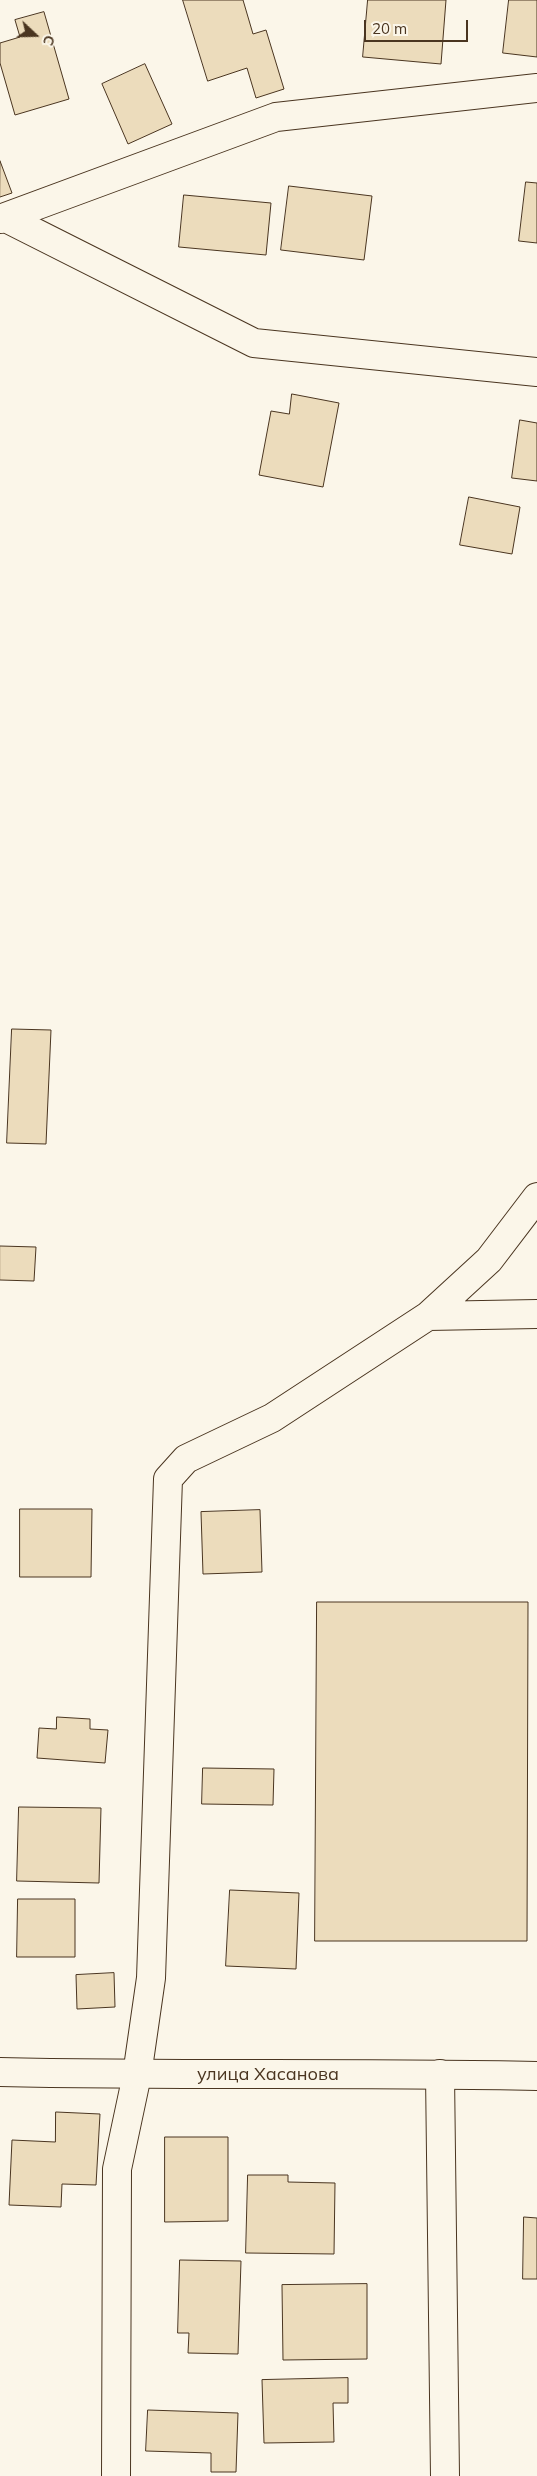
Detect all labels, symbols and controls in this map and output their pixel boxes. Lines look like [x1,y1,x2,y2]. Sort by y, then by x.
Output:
north arrow [10,10,60,60]
scale bar [367,10,471,42]
text: 20 m [372,19,407,38]
text: С [39,33,59,48]
street label: улица Хасанова [197,2064,339,2086]

